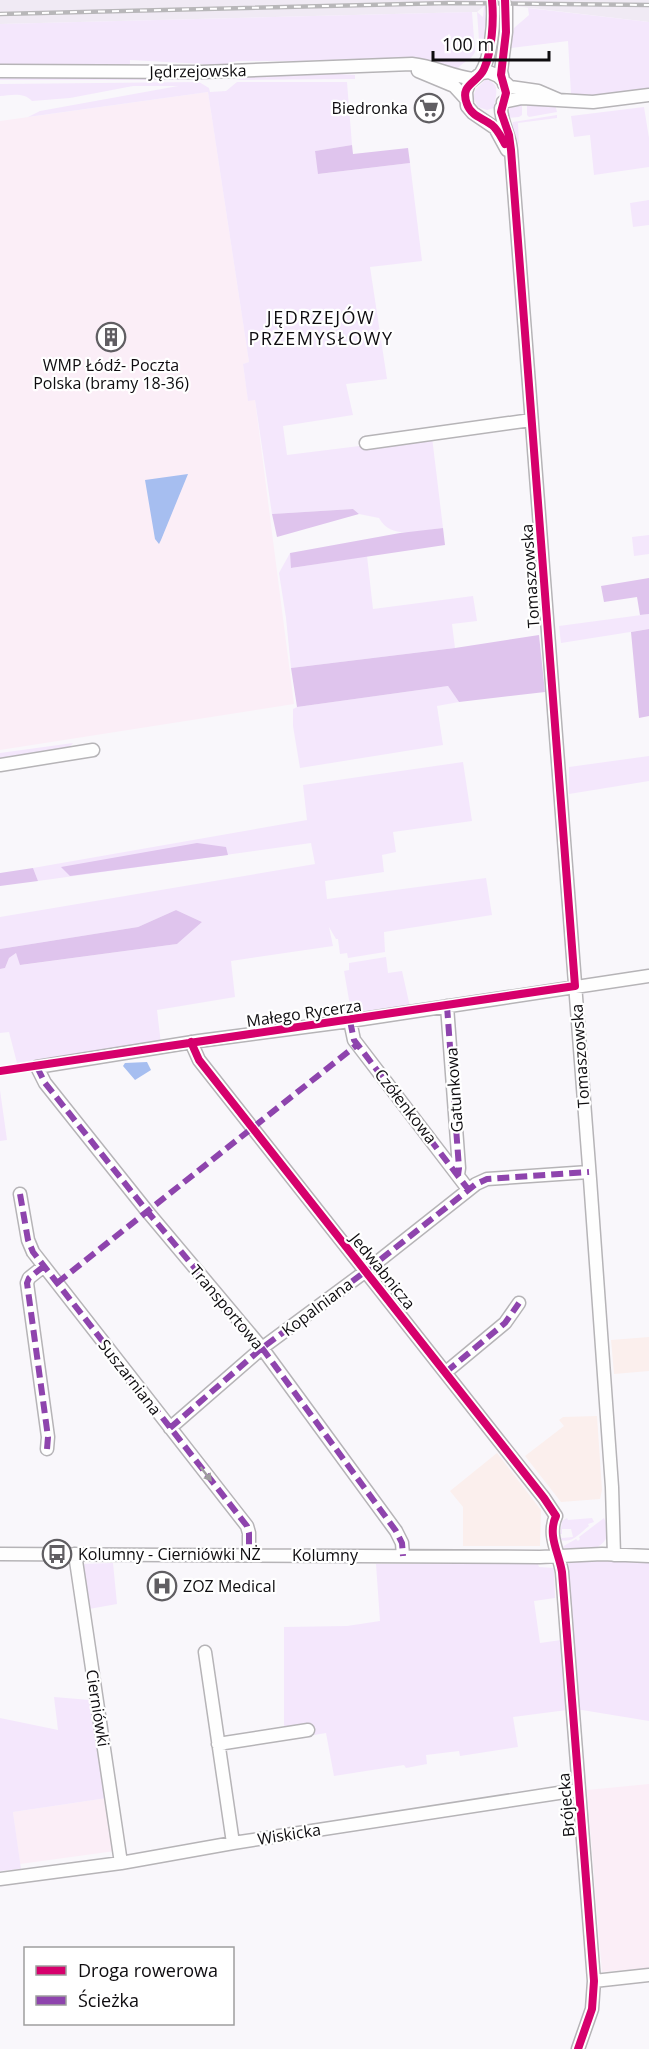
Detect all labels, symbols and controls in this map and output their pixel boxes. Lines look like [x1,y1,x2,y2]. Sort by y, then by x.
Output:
scale bar [433,24,548,62]
text: 100 m [442,32,494,56]
street label: Jędrzejowska [147,59,247,83]
supermarket icon: Biedronka [413,92,445,124]
place label: Biedronka [332,97,408,119]
district label: JĘDRZEJÓW PRZEMYSŁOWY [249,305,393,350]
building icon: WMP Łódź- Poczta Polska (bramy 18-36) [95,321,127,353]
place label: WMP Łódź- Poczta Polska (bramy 18-36) [33,354,189,394]
street label: Tomaszowska [515,523,545,629]
street label: Małego Rycerza [245,994,363,1032]
street label: Tomaszowska [565,1003,595,1109]
street label: Gatunkowa [440,1047,468,1133]
street label: Czółenkowa [370,1064,442,1148]
street label: Jedwabnicza [344,1227,421,1314]
street label: Transportowa [185,1260,269,1354]
street label: Kopalniana [277,1273,357,1341]
street label: Suszarniana [93,1335,167,1419]
one-way arrow [199,1466,212,1482]
bus stop icon: Kolumny - Cierniówki NŻ [41,1538,73,1570]
place label: Kolumny - Cierniówki NŻ [78,1543,261,1565]
street label: Kolumny [292,1544,359,1566]
hospital icon: ZOZ Medical [146,1570,178,1602]
place label: ZOZ Medical [183,1575,276,1597]
street label: Cierniówki [81,1668,115,1748]
street label: Brójecka [552,1772,580,1838]
street label: Wiskicka [256,1818,322,1850]
legend [24,1947,234,2025]
text: Droga rowerowa [78,1958,218,1982]
text: Ścieżka [78,1988,139,2012]

